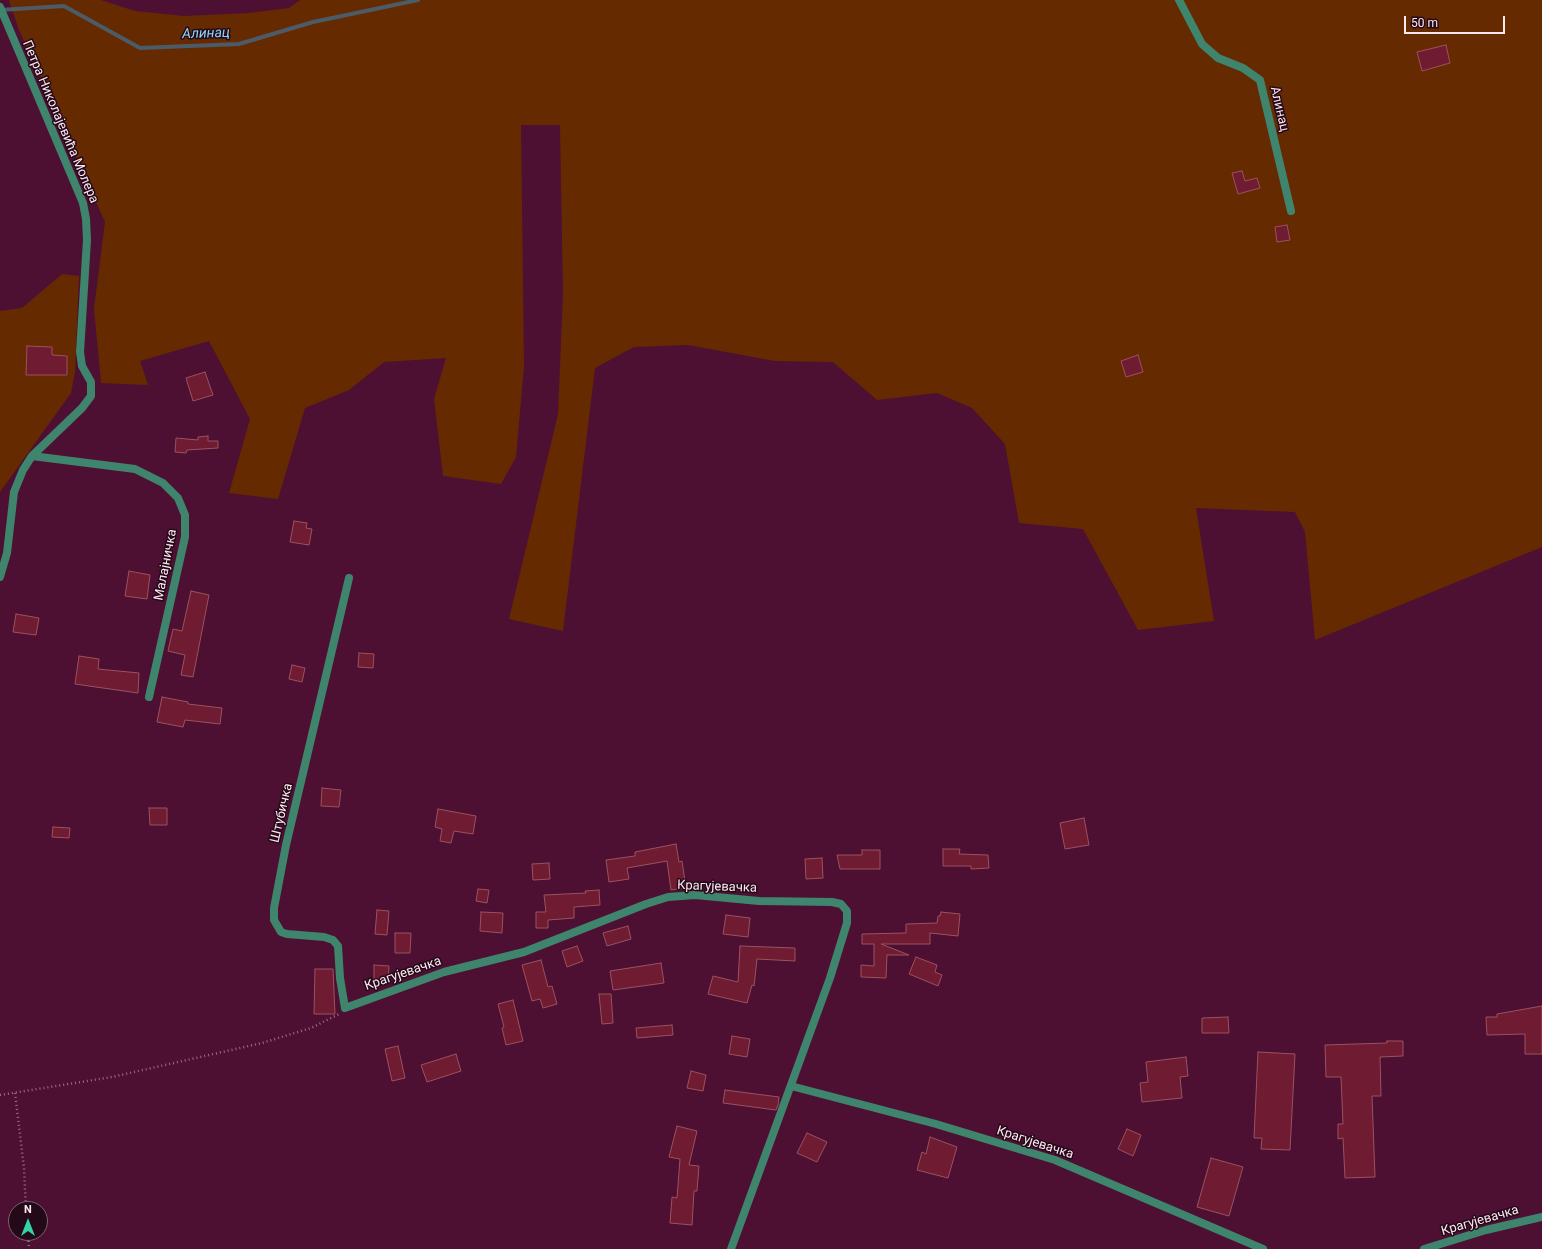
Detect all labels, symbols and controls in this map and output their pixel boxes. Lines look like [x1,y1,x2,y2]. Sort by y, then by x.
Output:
scale bar [1406,8,1507,34]
text: 50 m [1411,16,1438,30]
water label: Алинац [182,25,230,43]
street label: Петра Николајевића Молера [19,38,101,206]
street label: Алинац [1266,85,1292,133]
street label: Малајничка [151,528,181,602]
street label: Штубичка [268,782,296,844]
street label: Крагујевачка [677,878,757,896]
street label: Крагујевачка [363,954,443,994]
street label: Крагујевачка [995,1123,1075,1163]
north arrow [8,1201,48,1241]
street label: Крагујевачка [1439,1202,1521,1240]
text: N [24,1203,32,1216]

